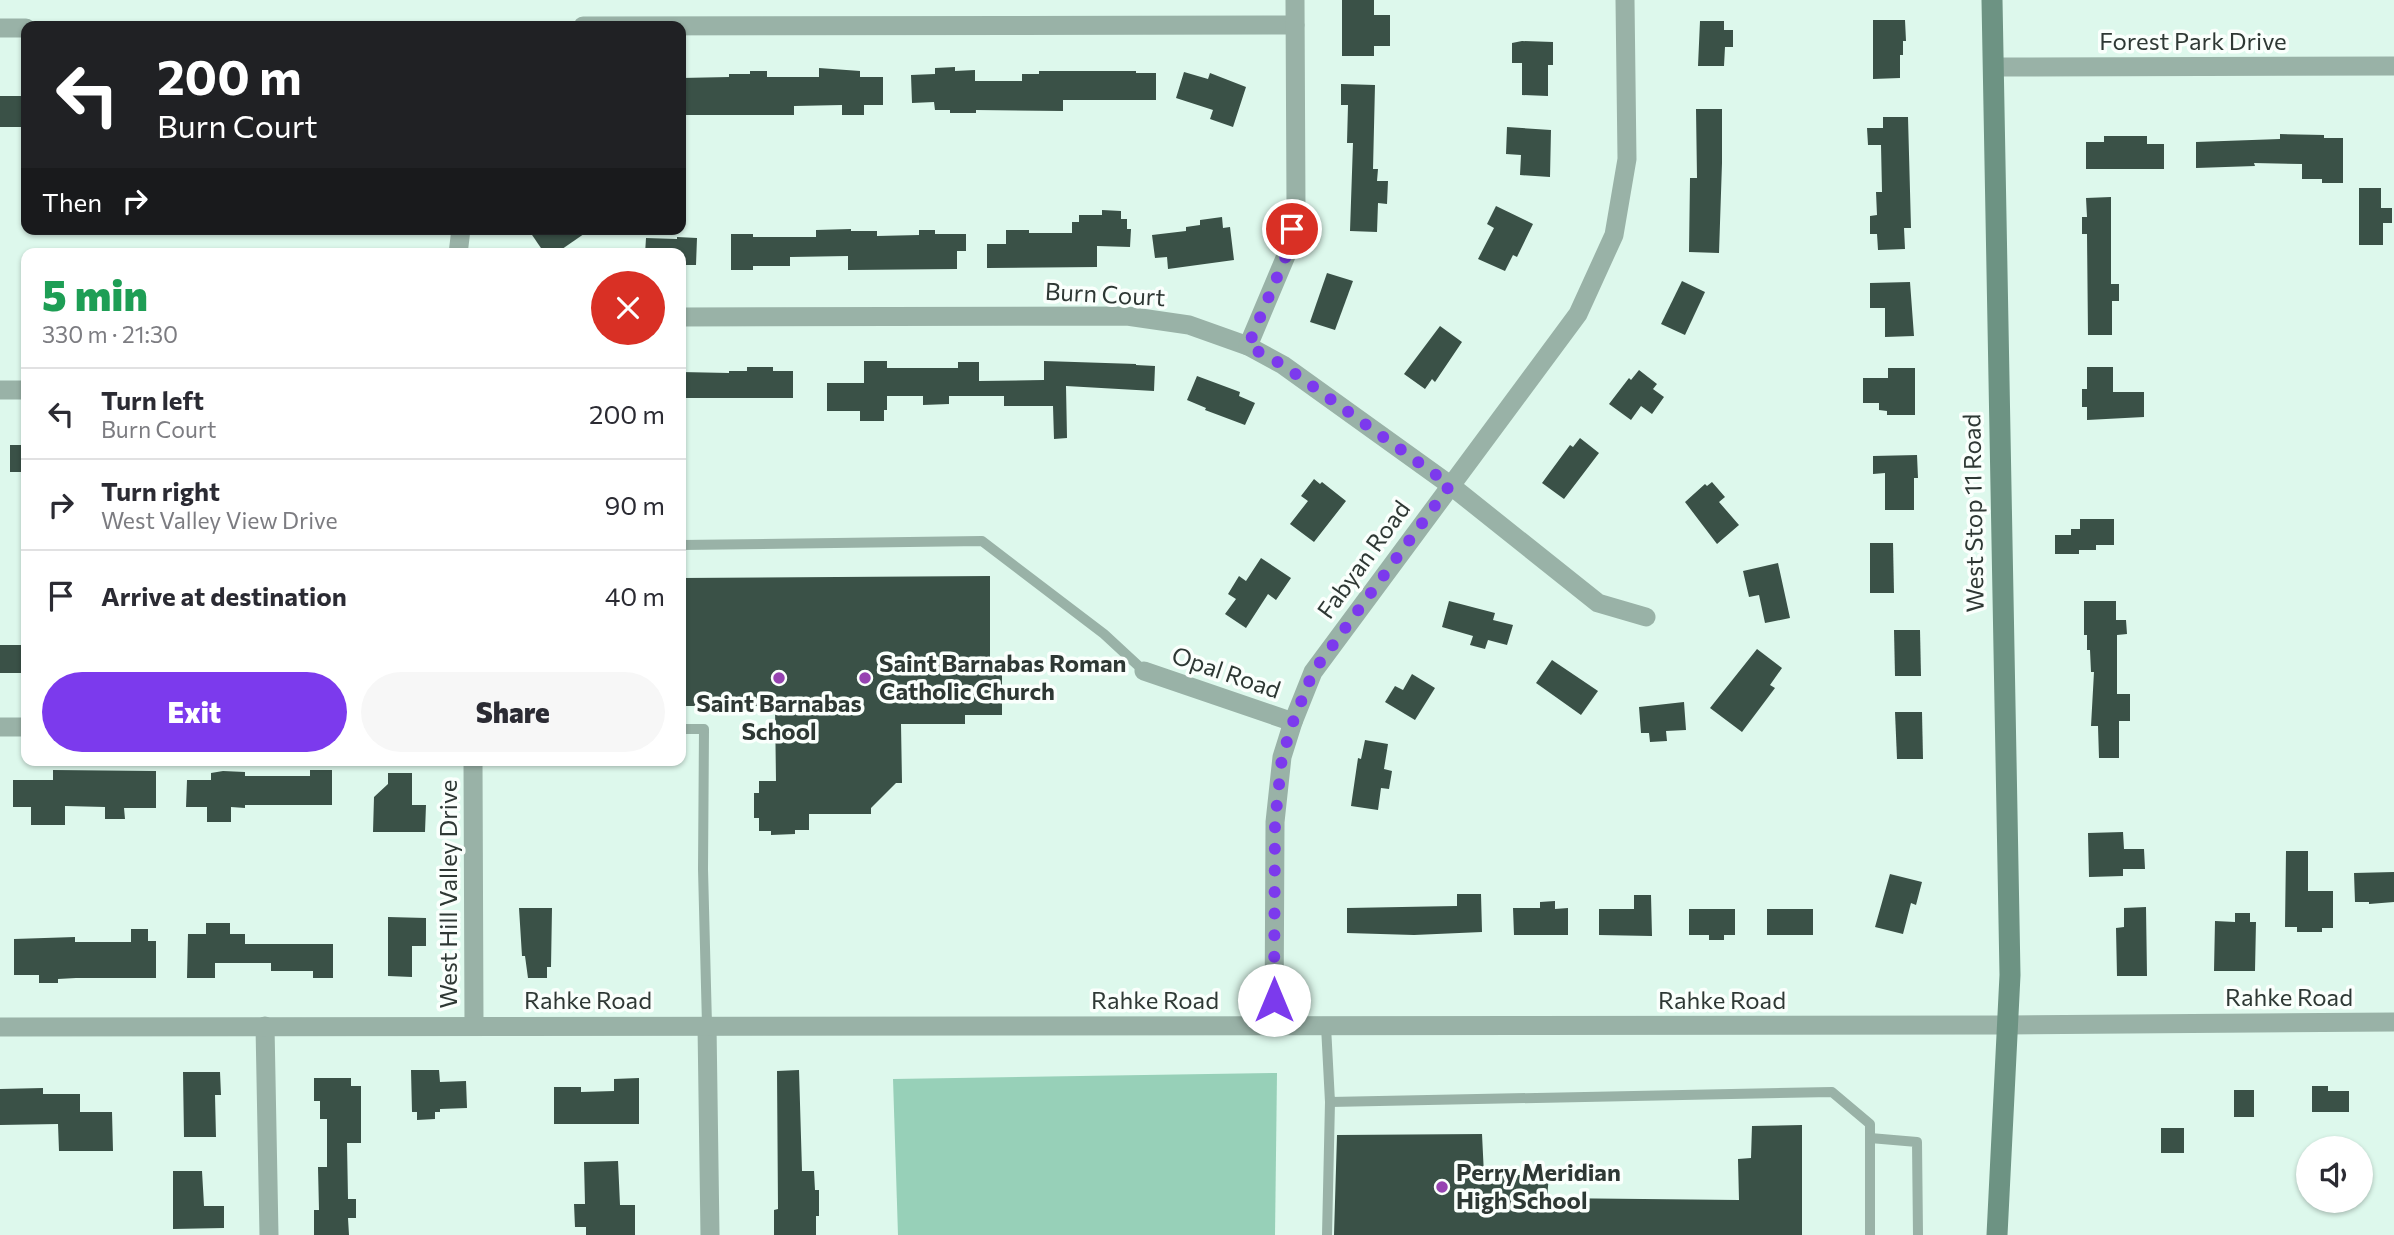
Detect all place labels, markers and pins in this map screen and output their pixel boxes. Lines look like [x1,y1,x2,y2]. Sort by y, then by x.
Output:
pin [1262,199,1322,259]
place label: Saint Barnabas Roman Catholic Church [879,648,1127,705]
marker: Saint Barnabas School [771,670,787,686]
marker: Saint Barnabas Roman Catholic Church [857,670,873,686]
place label: Saint Barnabas School [696,688,862,745]
place label: Perry Meridian High School [1456,1157,1621,1214]
marker: Perry Meridian High School [1434,1179,1450,1195]

